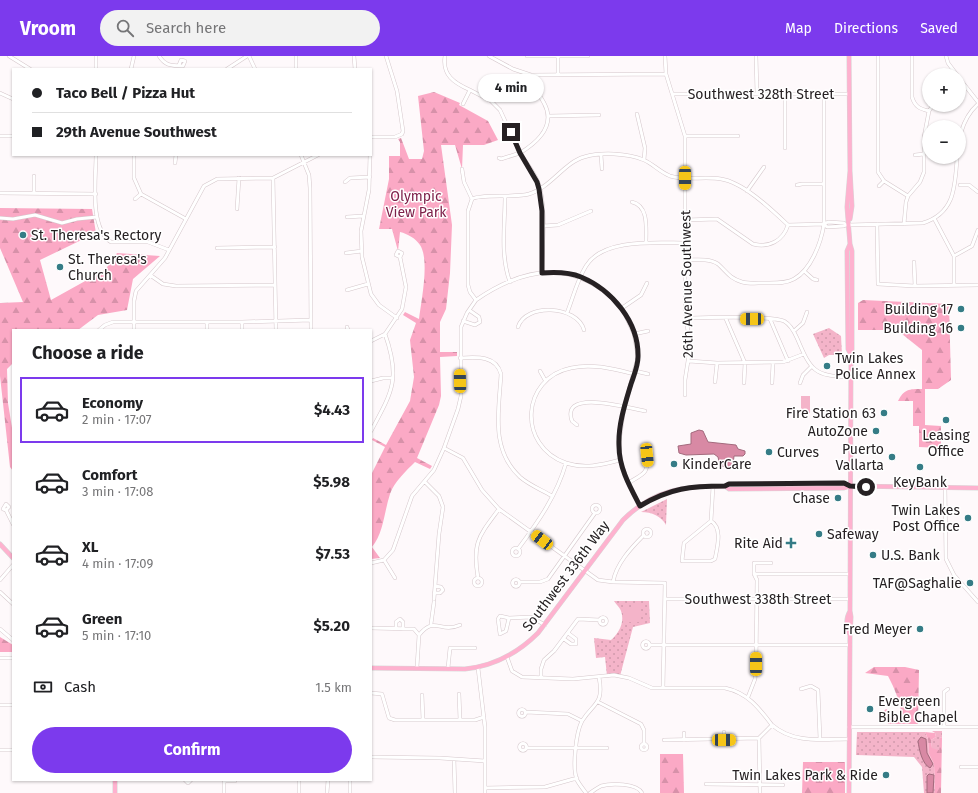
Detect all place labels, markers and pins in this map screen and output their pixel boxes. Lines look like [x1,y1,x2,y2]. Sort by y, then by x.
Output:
place label: St. Theresa's Rectory [31,227,162,244]
marker: St. Theresa's Rectory [18,230,28,240]
place label: St. Theresa's Church [68,251,147,284]
marker: St. Theresa's Church [55,262,65,272]
place label: Building 17 [885,301,953,318]
marker: Building 17 [956,304,966,314]
place label: Building 16 [883,320,953,337]
marker: Building 16 [956,323,966,333]
place label: Twin Lakes Police Annex [835,350,916,383]
marker: Twin Lakes Police Annex [822,361,832,371]
place label: Fire Station 63 [786,405,876,422]
marker: Fire Station 63 [879,408,889,418]
marker: Leasing Office [941,415,951,425]
place label: AutoZone [808,423,868,440]
marker: AutoZone [871,426,881,436]
place label: Leasing Office [922,427,970,460]
place label: Puerto Vallarta [836,441,884,474]
place label: Curves [777,444,820,461]
marker: Curves [764,447,774,457]
marker: Puerto Vallarta [887,452,897,462]
place label: KinderCare [682,456,752,473]
marker: KinderCare [669,459,679,469]
marker: KeyBank [915,462,925,472]
place label: KeyBank [893,474,948,491]
place label: Chase [792,490,830,507]
marker: Chase [833,493,843,503]
place label: Twin Lakes Post Office [892,502,960,535]
marker: Twin Lakes Post Office [963,513,973,523]
place label: Safeway [827,526,879,543]
marker: Safeway [814,529,824,539]
place label: Rite Aid [734,535,783,552]
marker: Rite Aid [786,538,796,548]
place label: U.S. Bank [881,547,941,564]
marker: U.S. Bank [868,550,878,560]
place label: TAF@Saghalie [873,575,962,592]
marker: TAF@Saghalie [965,578,975,588]
place label: Fred Meyer [843,621,913,638]
marker: Fred Meyer [915,624,925,634]
place label: Evergreen Bible Chapel [878,693,958,726]
marker: Evergreen Bible Chapel [865,704,875,714]
place label: Twin Lakes Park & Ride [732,767,878,784]
marker: Twin Lakes Park & Ride [881,770,891,780]

